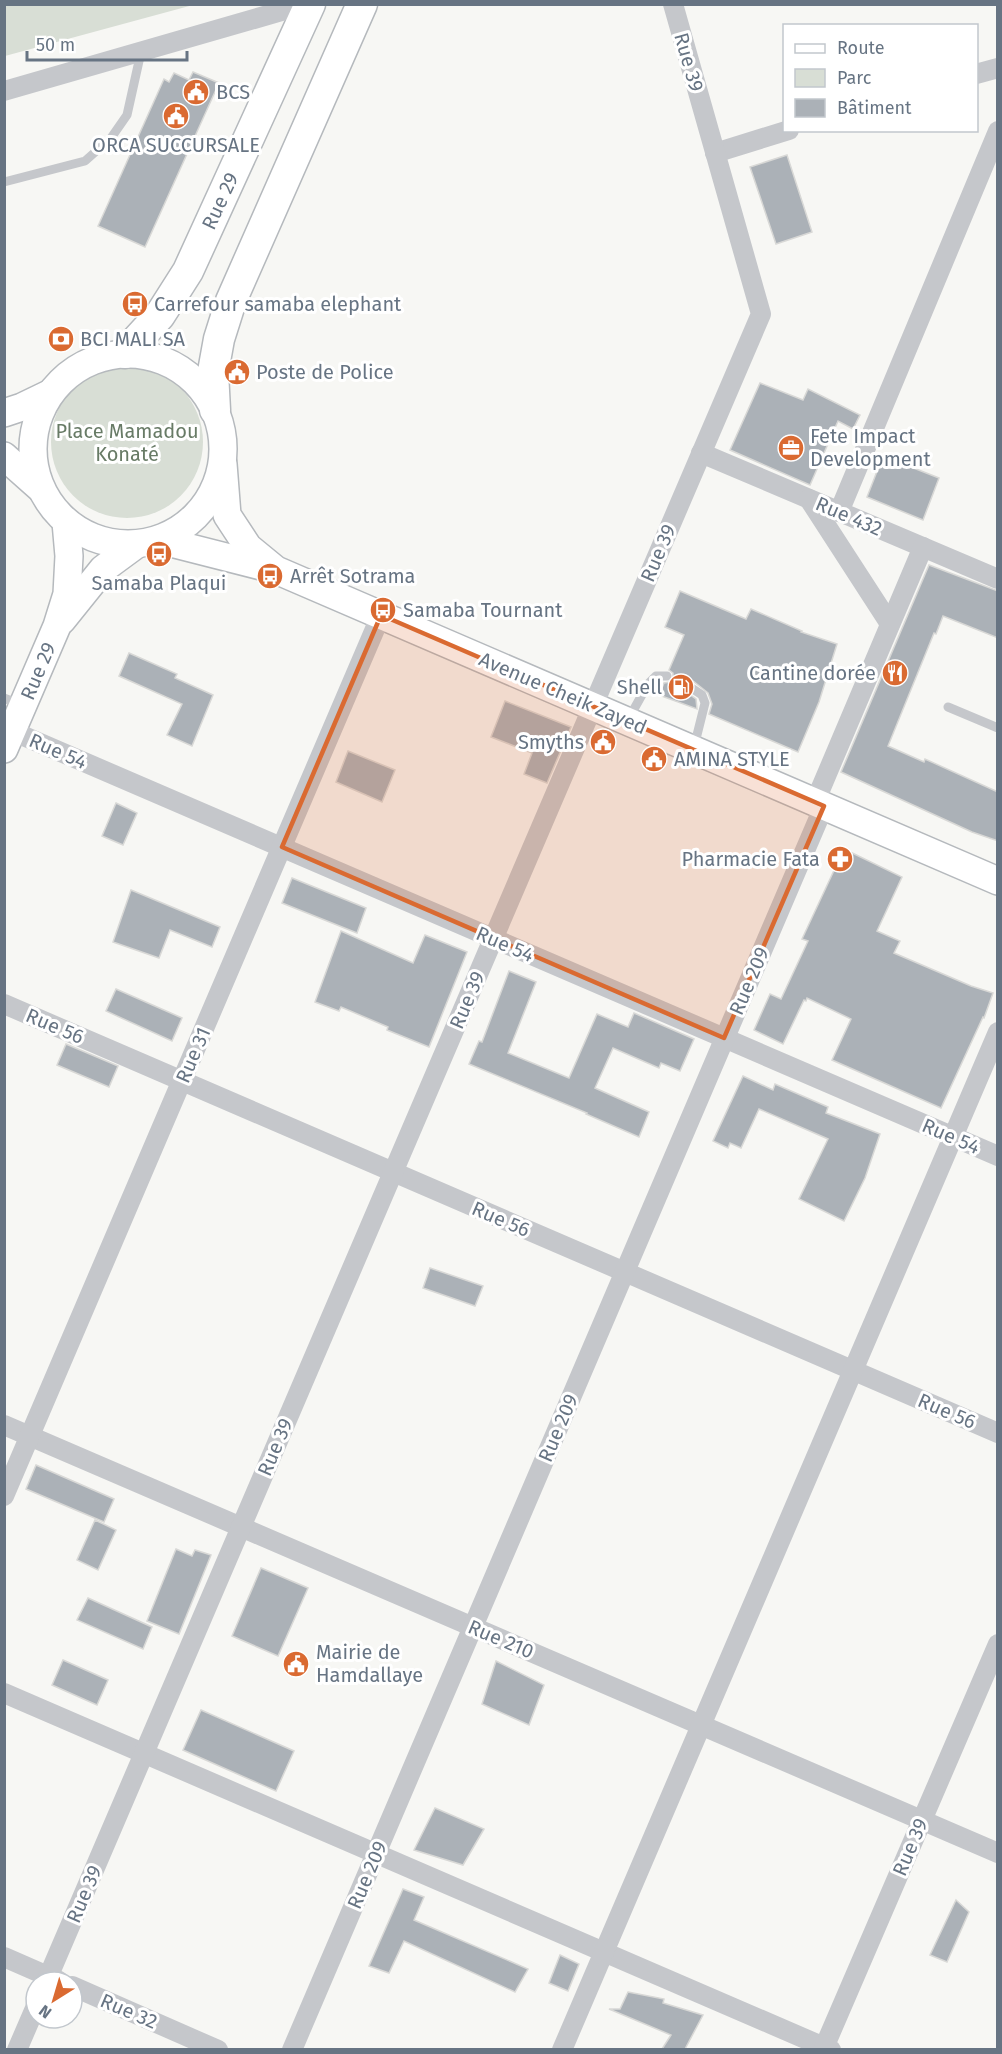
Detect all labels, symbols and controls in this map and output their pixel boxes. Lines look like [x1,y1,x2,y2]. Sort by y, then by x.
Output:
scale bar [27,24,188,62]
legend [783,24,978,132]
street label: Rue 39 [669,30,709,94]
text: 50 m [36,34,75,56]
text: Route [837,37,885,59]
text: Parc [837,67,872,89]
public building icon: BCS [181,77,211,107]
place label: BCS [216,80,250,104]
text: Bâtiment [837,97,912,119]
public building icon: ORCA SUCCURSALE [161,101,191,131]
place label: ORCA SUCCURSALE [92,133,260,157]
street label: Rue 29 [196,169,244,233]
bus stop icon: Carrefour samaba elephant [120,289,150,319]
place label: Carrefour samaba elephant [154,292,402,316]
bank icon: BCI MALI SA [46,324,76,354]
place label: BCI MALI SA [80,327,186,351]
public building icon: Poste de Police [222,357,252,387]
place label: Poste de Police [256,360,394,384]
park label: Place Mamadou Konaté [55,419,199,466]
place label: Fete Impact Development [810,424,931,471]
office icon: Fete Impact Development [776,433,806,463]
street label: Rue 432 [812,491,886,541]
street label: Rue 39 [635,521,681,585]
bus stop icon: Samaba Plaqui [144,539,174,569]
bus stop icon: Arrêt Sotrama [255,561,285,591]
place label: Arrêt Sotrama [290,564,415,588]
place label: Samaba Plaqui [92,571,226,595]
bus stop icon: Samaba Tournant [368,595,398,625]
place label: Samaba Tournant [403,598,563,622]
street label: Rue 29 [15,639,61,703]
street label: Avenue Cheik Zayed [476,647,650,739]
restaurant icon: Cantine dorée [880,658,910,688]
place label: Cantine dorée [749,661,876,685]
fuel station icon: Shell [666,672,696,702]
place label: Shell [617,675,662,699]
public building icon: Smyths [588,727,618,757]
street label: Rue 54 [25,728,91,774]
place label: Smyths [518,730,584,754]
public building icon: AMINA STYLE [639,744,669,774]
place label: AMINA STYLE [674,747,790,771]
pharmacy icon: Pharmacie Fata [825,844,855,874]
place label: Pharmacie Fata [682,847,820,871]
street label: Rue 54 [472,921,538,967]
street label: Rue 209 [724,943,774,1019]
street label: Rue 39 [444,968,490,1032]
street label: Rue 56 [22,1003,88,1049]
street label: Rue 31 [171,1024,215,1086]
street label: Rue 54 [918,1113,984,1159]
street label: Rue 56 [468,1196,534,1242]
street label: Rue 56 [914,1388,980,1434]
street label: Rue 209 [533,1390,583,1466]
street label: Rue 39 [252,1415,298,1479]
street label: Rue 210 [464,1614,538,1664]
place label: Mairie de Hamdallaye [316,1640,423,1687]
public building icon: Mairie de Hamdallaye [281,1649,311,1679]
street label: Rue 39 [887,1815,933,1879]
street label: Rue 209 [342,1837,392,1913]
street label: Rue 39 [61,1862,107,1926]
north arrow [24,1970,84,2030]
street label: Rue 32 [97,1988,161,2034]
text: N [35,2001,55,2022]

